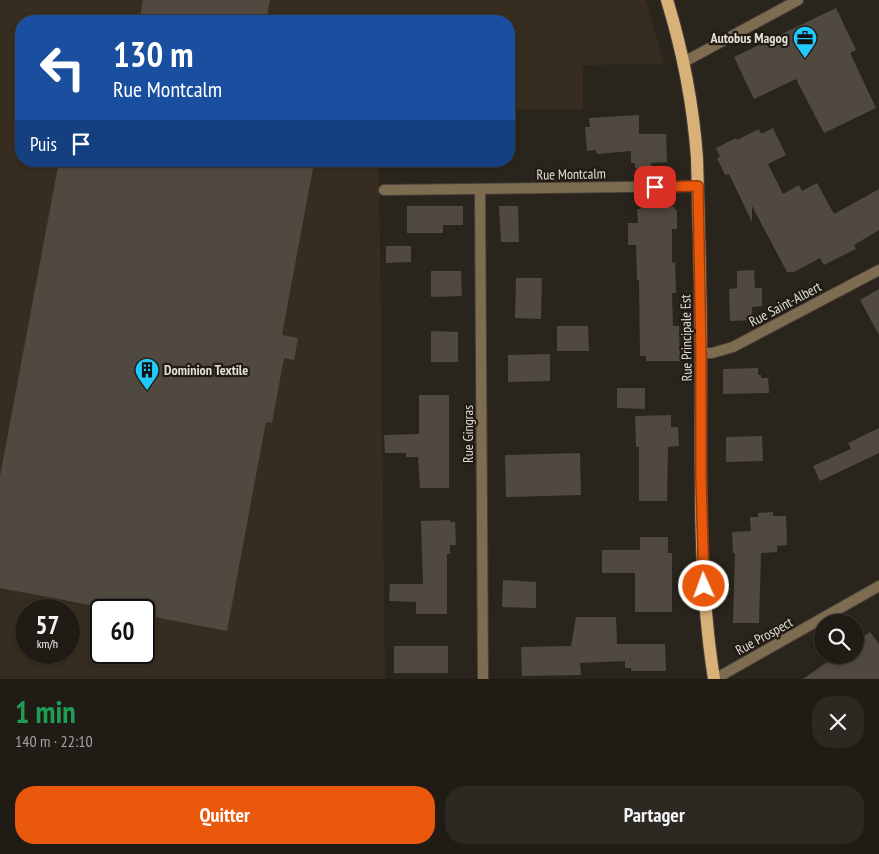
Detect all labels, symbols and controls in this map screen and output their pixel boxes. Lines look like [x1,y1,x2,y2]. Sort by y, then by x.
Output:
office icon: Autobus Magog [792,25,818,59]
place label: Autobus Magog [710,29,788,47]
text: 130 m [113,31,194,77]
icon: left [30,35,95,100]
text: Rue Montcalm [113,75,222,103]
icon: arrive [67,130,95,158]
text: Puis [30,132,57,156]
street label: Rue Montcalm [536,164,606,184]
pin [634,166,676,208]
icon: arrive [641,173,669,201]
street label: Rue Saint-Albert [746,277,824,331]
street label: Rue Principale Est [676,294,696,382]
building icon: Dominion Textile [134,357,160,391]
place label: Dominion Textile [164,361,248,379]
street label: Rue Gingras [459,405,477,463]
position arrow [677,559,729,611]
speed limit sign: 60 [90,599,155,664]
text: 57 [36,609,59,641]
street label: Rue Prospect [732,613,796,659]
map controls [814,614,864,664]
button: search [814,614,864,664]
text: km/h [37,636,58,651]
text: 1 min [15,692,76,731]
button: close [812,696,864,748]
text: 140 m · 22:10 [15,731,93,751]
button: Quitter [15,786,435,844]
button: Partager [445,786,864,844]

